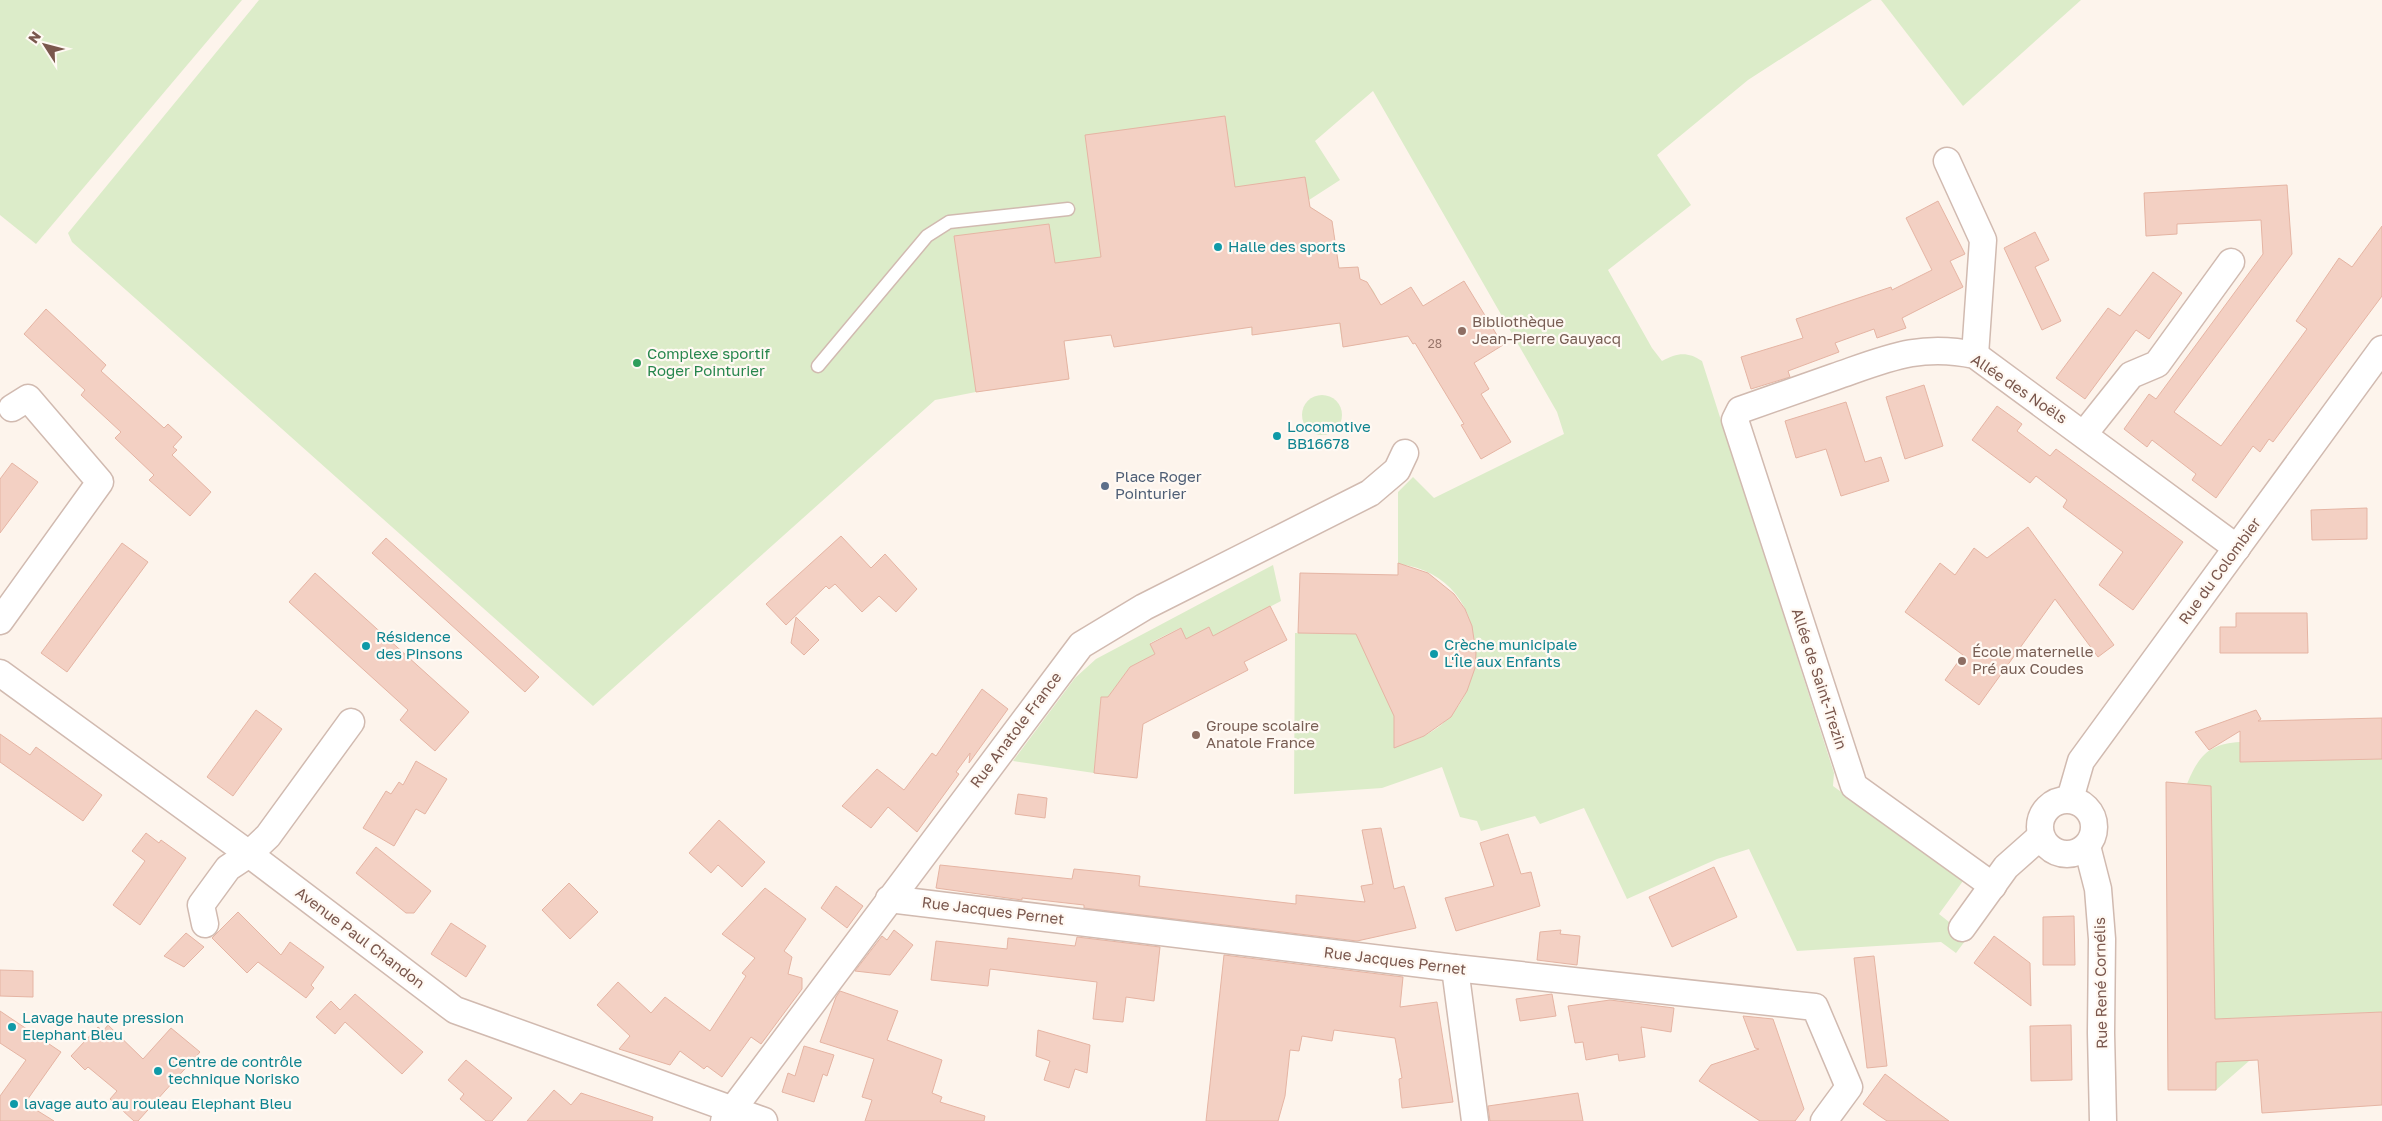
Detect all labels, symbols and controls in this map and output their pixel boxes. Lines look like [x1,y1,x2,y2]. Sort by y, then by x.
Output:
north arrow [20,20,70,70]
text: N [24,28,44,46]
place label: Halle des sports [1228,237,1346,255]
marker: Halle des sports [1212,241,1224,253]
place label: Bibliothèque Jean-Pierre Gauyacq [1472,312,1621,347]
marker: Bibliothèque Jean-Pierre Gauyacq [1456,325,1468,337]
house number: 28 [1428,336,1442,351]
place label: Complexe sportif Roger Pointurier [647,344,770,379]
street label: Allée des Noëls [1968,349,2071,427]
marker: Complexe sportif Roger Pointurier [631,357,643,369]
place label: Locomotive BB16678 [1287,417,1371,452]
marker: Locomotive BB16678 [1271,430,1283,442]
place label: Place Roger Pointurier [1115,467,1202,502]
marker: Place Roger Pointurier [1099,480,1111,492]
street label: Rue du Colombier [2174,513,2264,627]
street label: Allée de Saint-Trezin [1789,606,1851,752]
place label: Résidence des Pinsons [376,627,463,662]
place label: Crèche municipale L'Île aux Enfants [1444,635,1578,670]
marker: Résidence des Pinsons [360,640,372,652]
place label: École maternelle Pré aux Coudes [1972,642,2094,677]
marker: Crèche municipale L'Île aux Enfants [1428,648,1440,660]
marker: École maternelle Pré aux Coudes [1956,655,1968,667]
street label: Rue Anatole France [966,668,1065,791]
place label: Groupe scolaire Anatole France [1206,716,1319,751]
marker: Groupe scolaire Anatole France [1190,729,1202,741]
street label: Avenue Paul Chandon [292,883,429,992]
street label: Rue Jacques Pernet [921,892,1065,928]
street label: Rue René Cornélis [2090,917,2110,1049]
street label: Rue Jacques Pernet [1323,942,1467,978]
place label: Lavage haute pression Elephant Bleu [22,1008,184,1043]
marker: Lavage haute pression Elephant Bleu [6,1021,18,1033]
place label: Centre de contrôle technique Norisko [168,1052,302,1087]
marker: Centre de contrôle technique Norisko [152,1065,164,1077]
place label: lavage auto au rouleau Elephant Bleu [24,1094,292,1112]
marker: lavage auto au rouleau Elephant Bleu [8,1098,20,1110]

